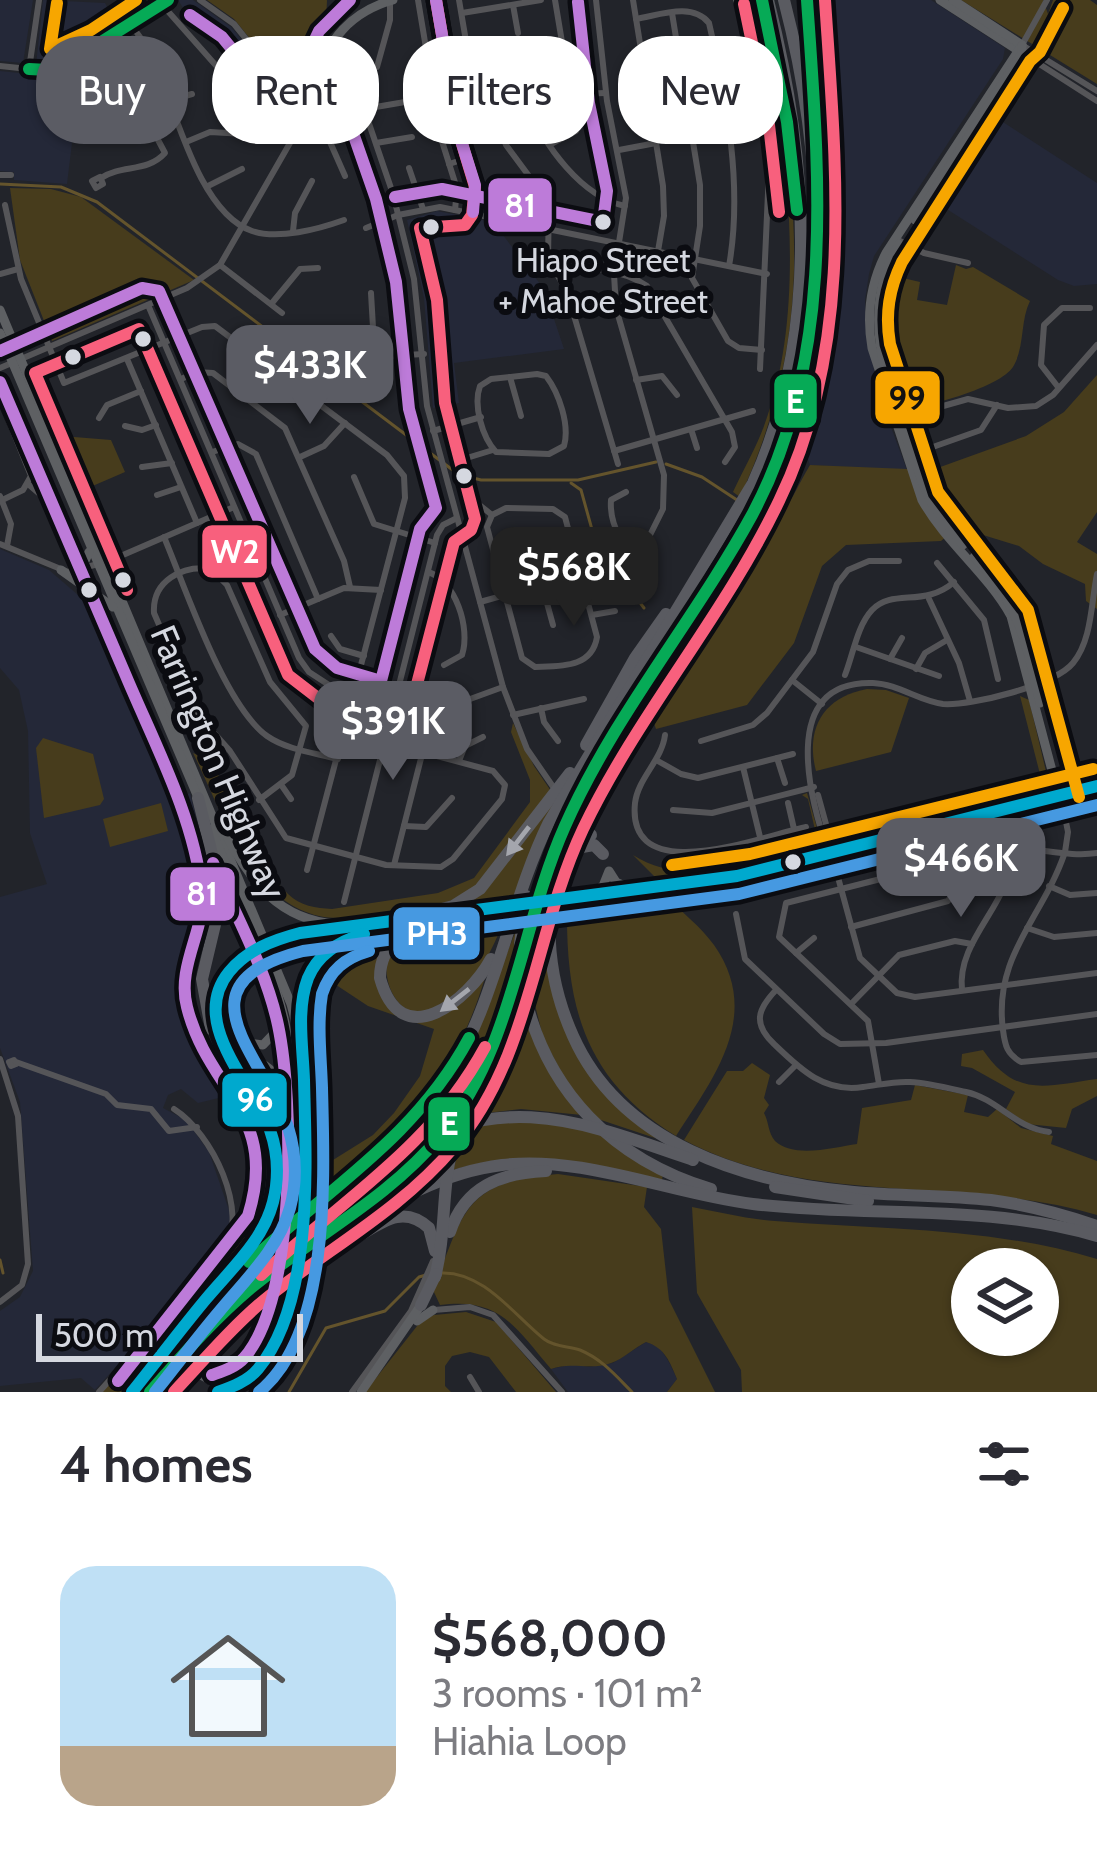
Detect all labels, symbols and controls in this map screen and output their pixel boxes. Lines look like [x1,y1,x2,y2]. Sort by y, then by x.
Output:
chip: Buy [36,36,188,144]
chip: Rent [212,36,379,144]
chip: Filters [403,36,594,144]
chip: New [618,36,783,144]
line badge: 81 [486,176,554,234]
text: 81 [504,185,536,225]
marker: Hiapo Street + Mahoe Street [592,211,614,233]
unlabelled marker [420,216,442,238]
place label: Hiapo Street + Mahoe Street [498,240,708,321]
pin: $433K [226,325,394,427]
unlabelled marker [132,328,154,350]
text: $433K [253,340,367,388]
unlabelled marker [62,346,84,368]
line badge: 99 [873,369,942,426]
line badge: E [772,372,819,430]
text: 99 [888,377,926,417]
text: E [786,381,804,421]
unlabelled marker [453,465,475,487]
line badge: W2 [200,523,269,580]
pin: $568K [490,527,658,629]
text: W2 [210,531,260,571]
text: $568K [517,542,631,590]
unlabelled marker [112,569,134,591]
unlabelled marker [78,579,100,601]
street label: Farrington Highway [141,619,297,905]
pin: $391K [309,681,477,783]
text: $391K [341,696,445,744]
pin: $466K [877,818,1045,920]
one-way arrow [506,826,531,857]
text: $466K [903,833,1019,881]
unlabelled marker [782,851,804,873]
line badge: 81 [168,865,237,923]
text: 81 [186,873,218,913]
line badge: PH3 [391,905,482,962]
text: PH3 [406,913,468,953]
one-way arrow [440,987,471,1012]
line badge: 96 [220,1071,289,1129]
text: 96 [236,1079,274,1119]
line badge: E [426,1095,472,1153]
text: E [440,1103,458,1143]
map controls [951,1248,1059,1356]
button: layers [951,1248,1059,1356]
scale bar [36,1308,303,1361]
text: 500 m [54,1315,154,1355]
icon: filters [971,1431,1037,1497]
text: 4 homes [60,1433,252,1495]
text: $568,000 [432,1607,668,1669]
icon: home [156,1614,300,1758]
text: 3 rooms · 101 m² [432,1669,702,1717]
text: Hiahia Loop [432,1717,627,1765]

